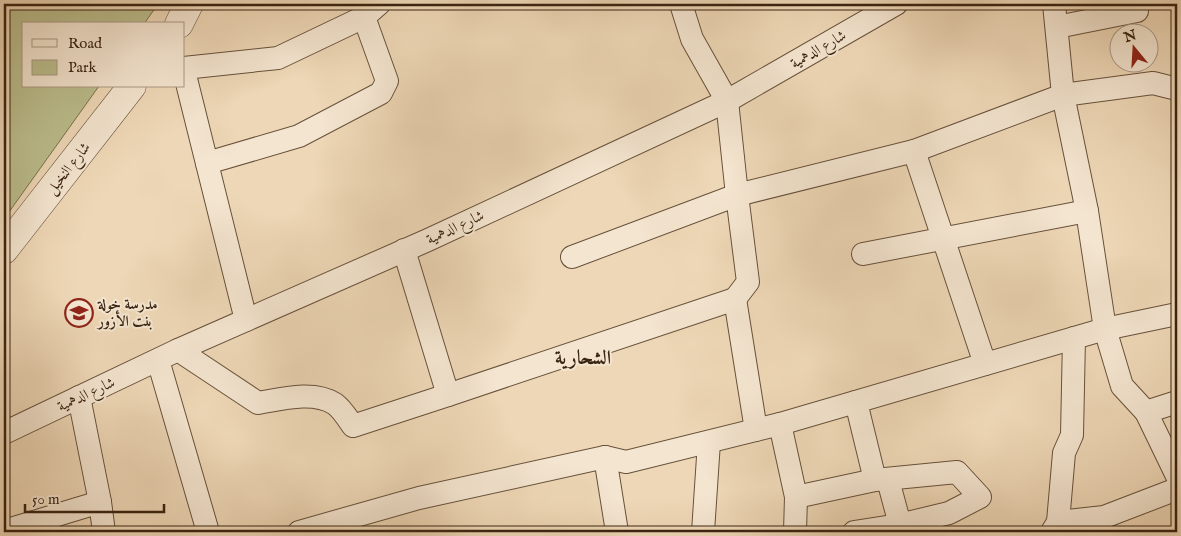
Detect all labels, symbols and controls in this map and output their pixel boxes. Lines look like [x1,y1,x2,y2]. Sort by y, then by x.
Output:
legend [22,22,185,88]
north arrow [1108,22,1158,72]
street label: شارع الدهمية [787,26,851,76]
text: N [1121,26,1139,47]
text: Road [68,34,103,53]
text: Park [68,58,98,77]
street label: شارع النخيل [42,138,97,200]
street label: شارع الدهمية [423,206,488,252]
place label: مدرسة خولة بنت الأزور [96,295,158,331]
school or university icon: مدرسة خولة بنت الأزور [64,298,94,328]
district label: الشحارية [555,346,611,371]
street label: شارع الدهمية [54,373,119,419]
scale bar [25,481,164,513]
text: 50 m [32,490,60,509]

